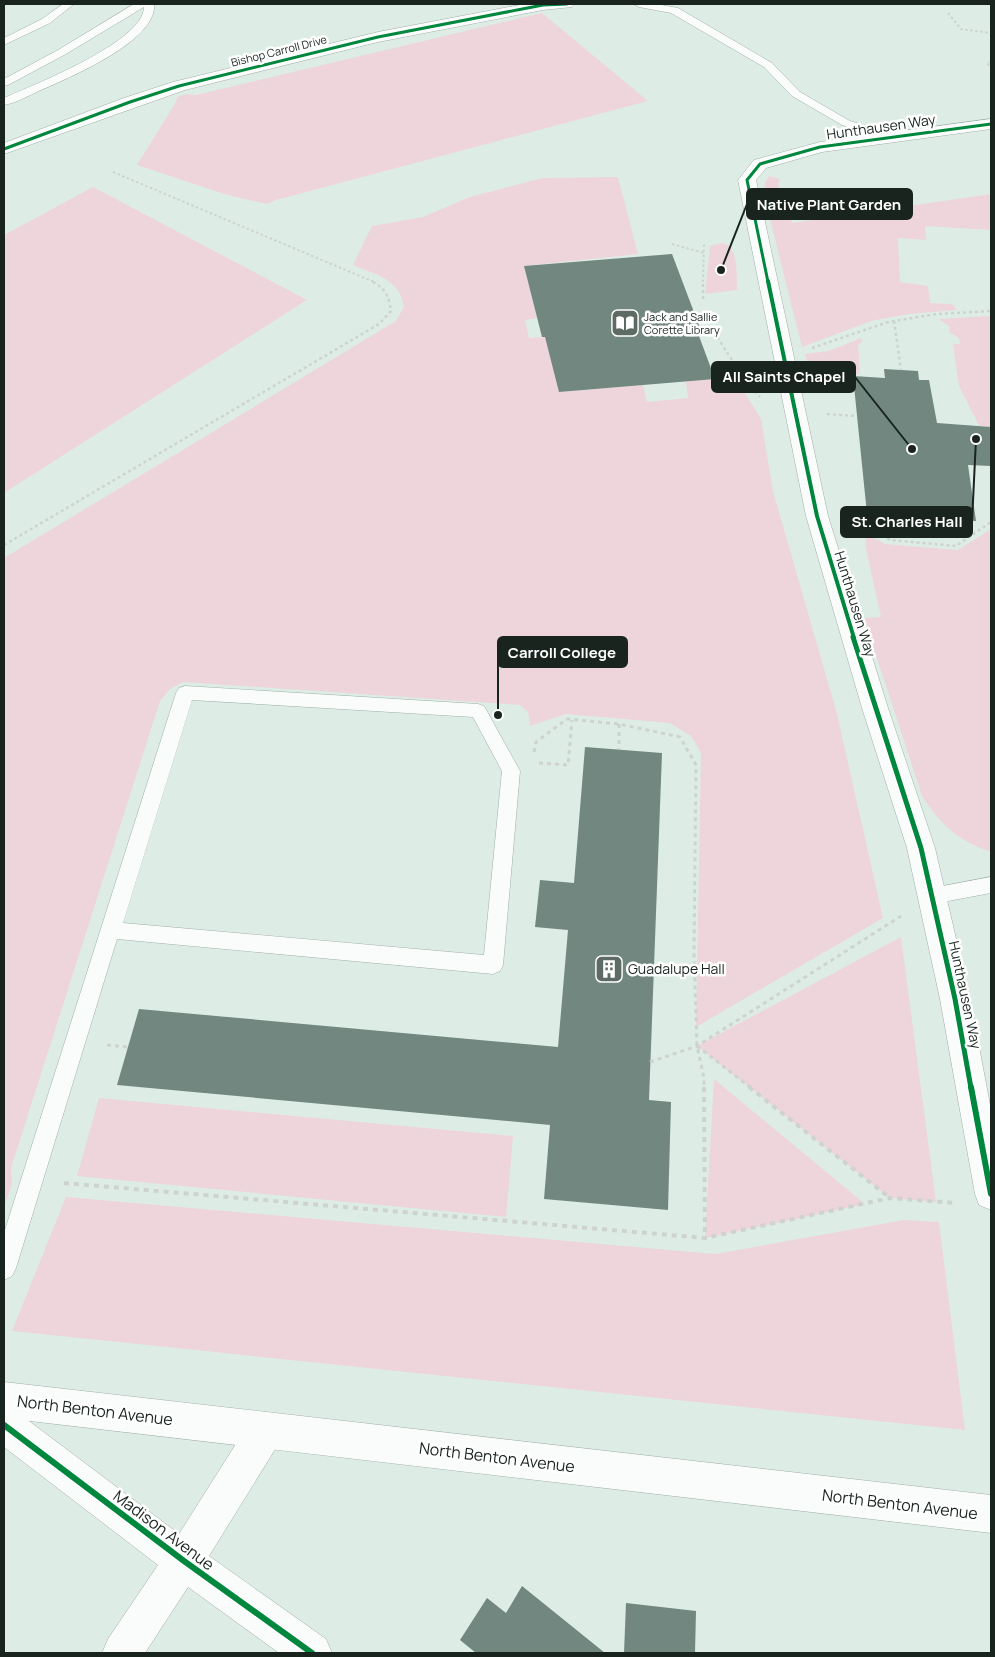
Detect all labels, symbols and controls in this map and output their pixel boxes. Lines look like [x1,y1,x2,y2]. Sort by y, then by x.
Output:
street label: Bishop Carroll Drive [229,31,329,70]
street label: Hunthausen Way [825,109,937,144]
callout: Native Plant Garden [747,189,912,219]
text: Native Plant Garden [757,194,901,215]
library icon: Jack and Sallie Corette Library [610,308,640,338]
place label: Jack and Sallie Corette Library [644,309,720,337]
callout: All Saints Chapel [712,362,855,392]
text: All Saints Chapel [723,366,845,387]
callout: St. Charles Hall [841,507,972,537]
text: St. Charles Hall [851,511,963,532]
street label: Hunthausen Way [830,549,881,660]
callout: Carroll College [498,637,627,667]
text: Carroll College [508,642,616,663]
street label: Hunthausen Way [945,939,986,1051]
building icon: Guadalupe Hall [594,954,624,984]
place label: Guadalupe Hall [628,959,725,978]
street label: North Benton Avenue [16,1390,174,1430]
street label: North Benton Avenue [418,1437,576,1477]
street label: North Benton Avenue [821,1484,979,1524]
street label: Madison Avenue [109,1485,219,1575]

